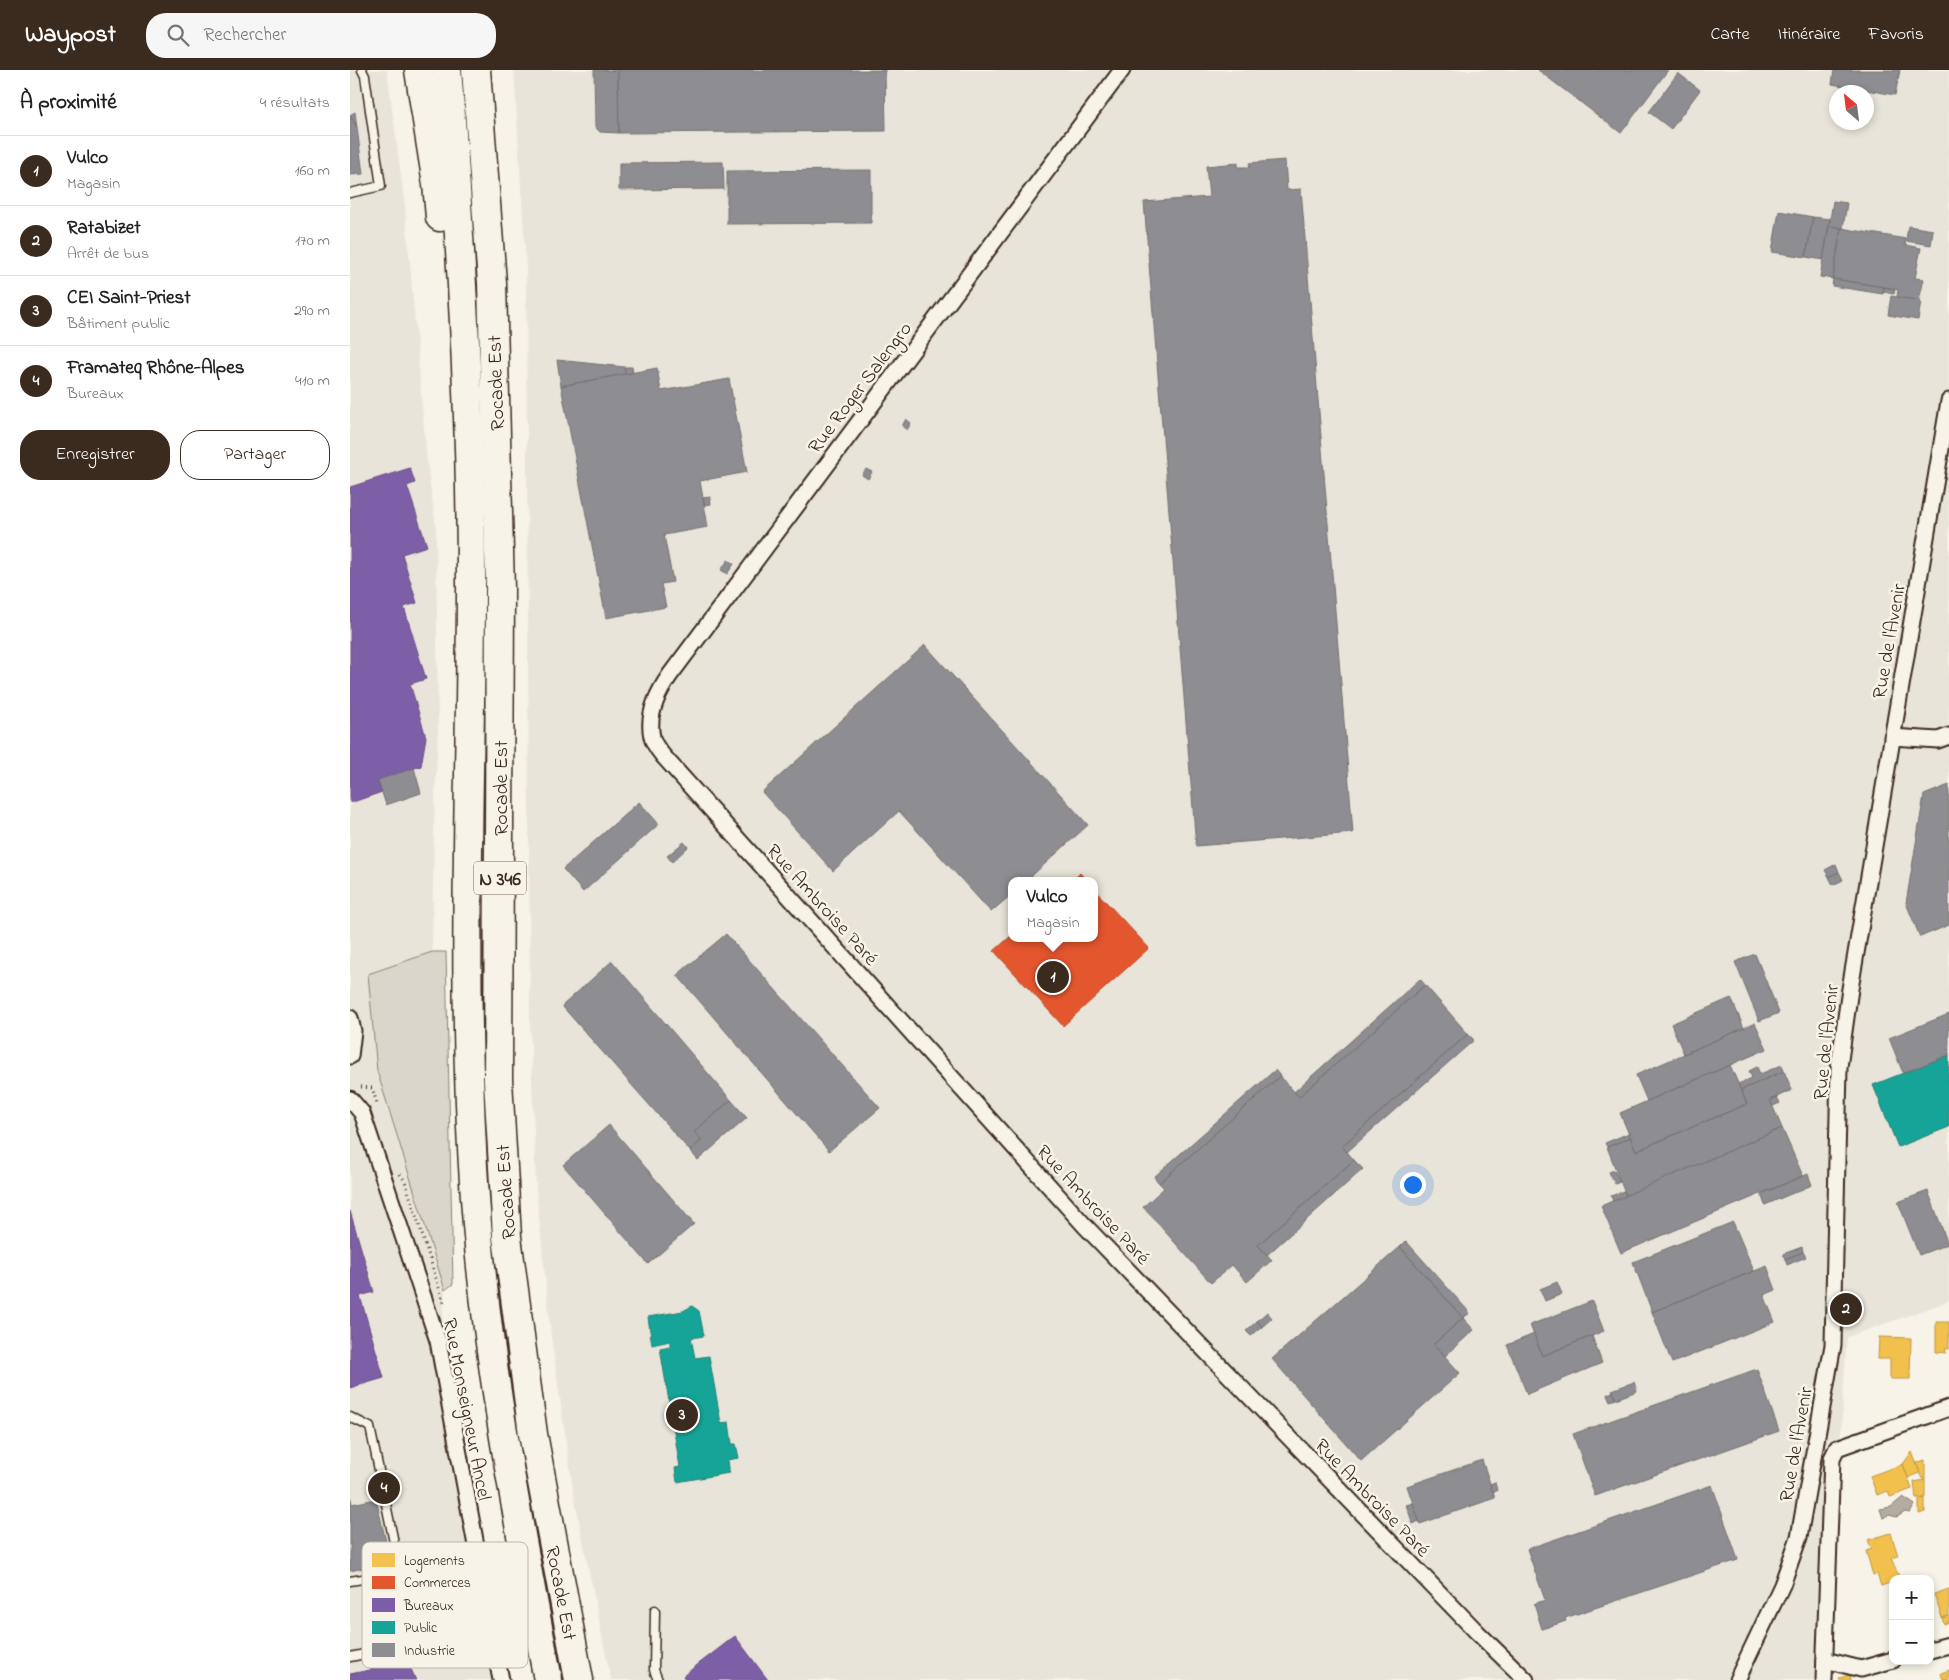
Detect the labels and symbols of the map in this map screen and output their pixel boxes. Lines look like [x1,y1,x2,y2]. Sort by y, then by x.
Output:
north arrow [1829,85,1874,130]
street label: Rue Roger Salengro [802,317,921,461]
street label: Rocade Est [481,334,514,431]
street label: Rue de l'Avenir [1866,581,1915,701]
street label: Rocade Est [488,740,517,836]
street label: Rue Ambroise Paré [758,838,884,973]
road number: N 346 [474,861,526,894]
pin: 1 [1037,958,1069,996]
street label: Rue de l'Avenir [1807,982,1848,1102]
street label: Rue Ambroise Paré [1029,1139,1156,1272]
street label: Rocade Est [490,1143,525,1240]
your location [1400,1172,1426,1198]
pin: 2 [1830,1290,1862,1328]
street label: Rue Monseigneur Ancel [433,1316,497,1503]
street label: Rue de l'Avenir [1773,1384,1822,1504]
pin: 3 [666,1396,698,1434]
street label: Rue Ambroise Paré [1307,1433,1436,1565]
pin: 4 [368,1469,400,1507]
legend [362,1542,528,1668]
street label: Rocade Est [536,1544,583,1643]
text: Logements [404,1551,465,1573]
text: Commerces [404,1573,471,1594]
text: Bureaux [403,1596,454,1617]
text: Public [404,1618,438,1639]
text: Industrie [404,1641,456,1662]

